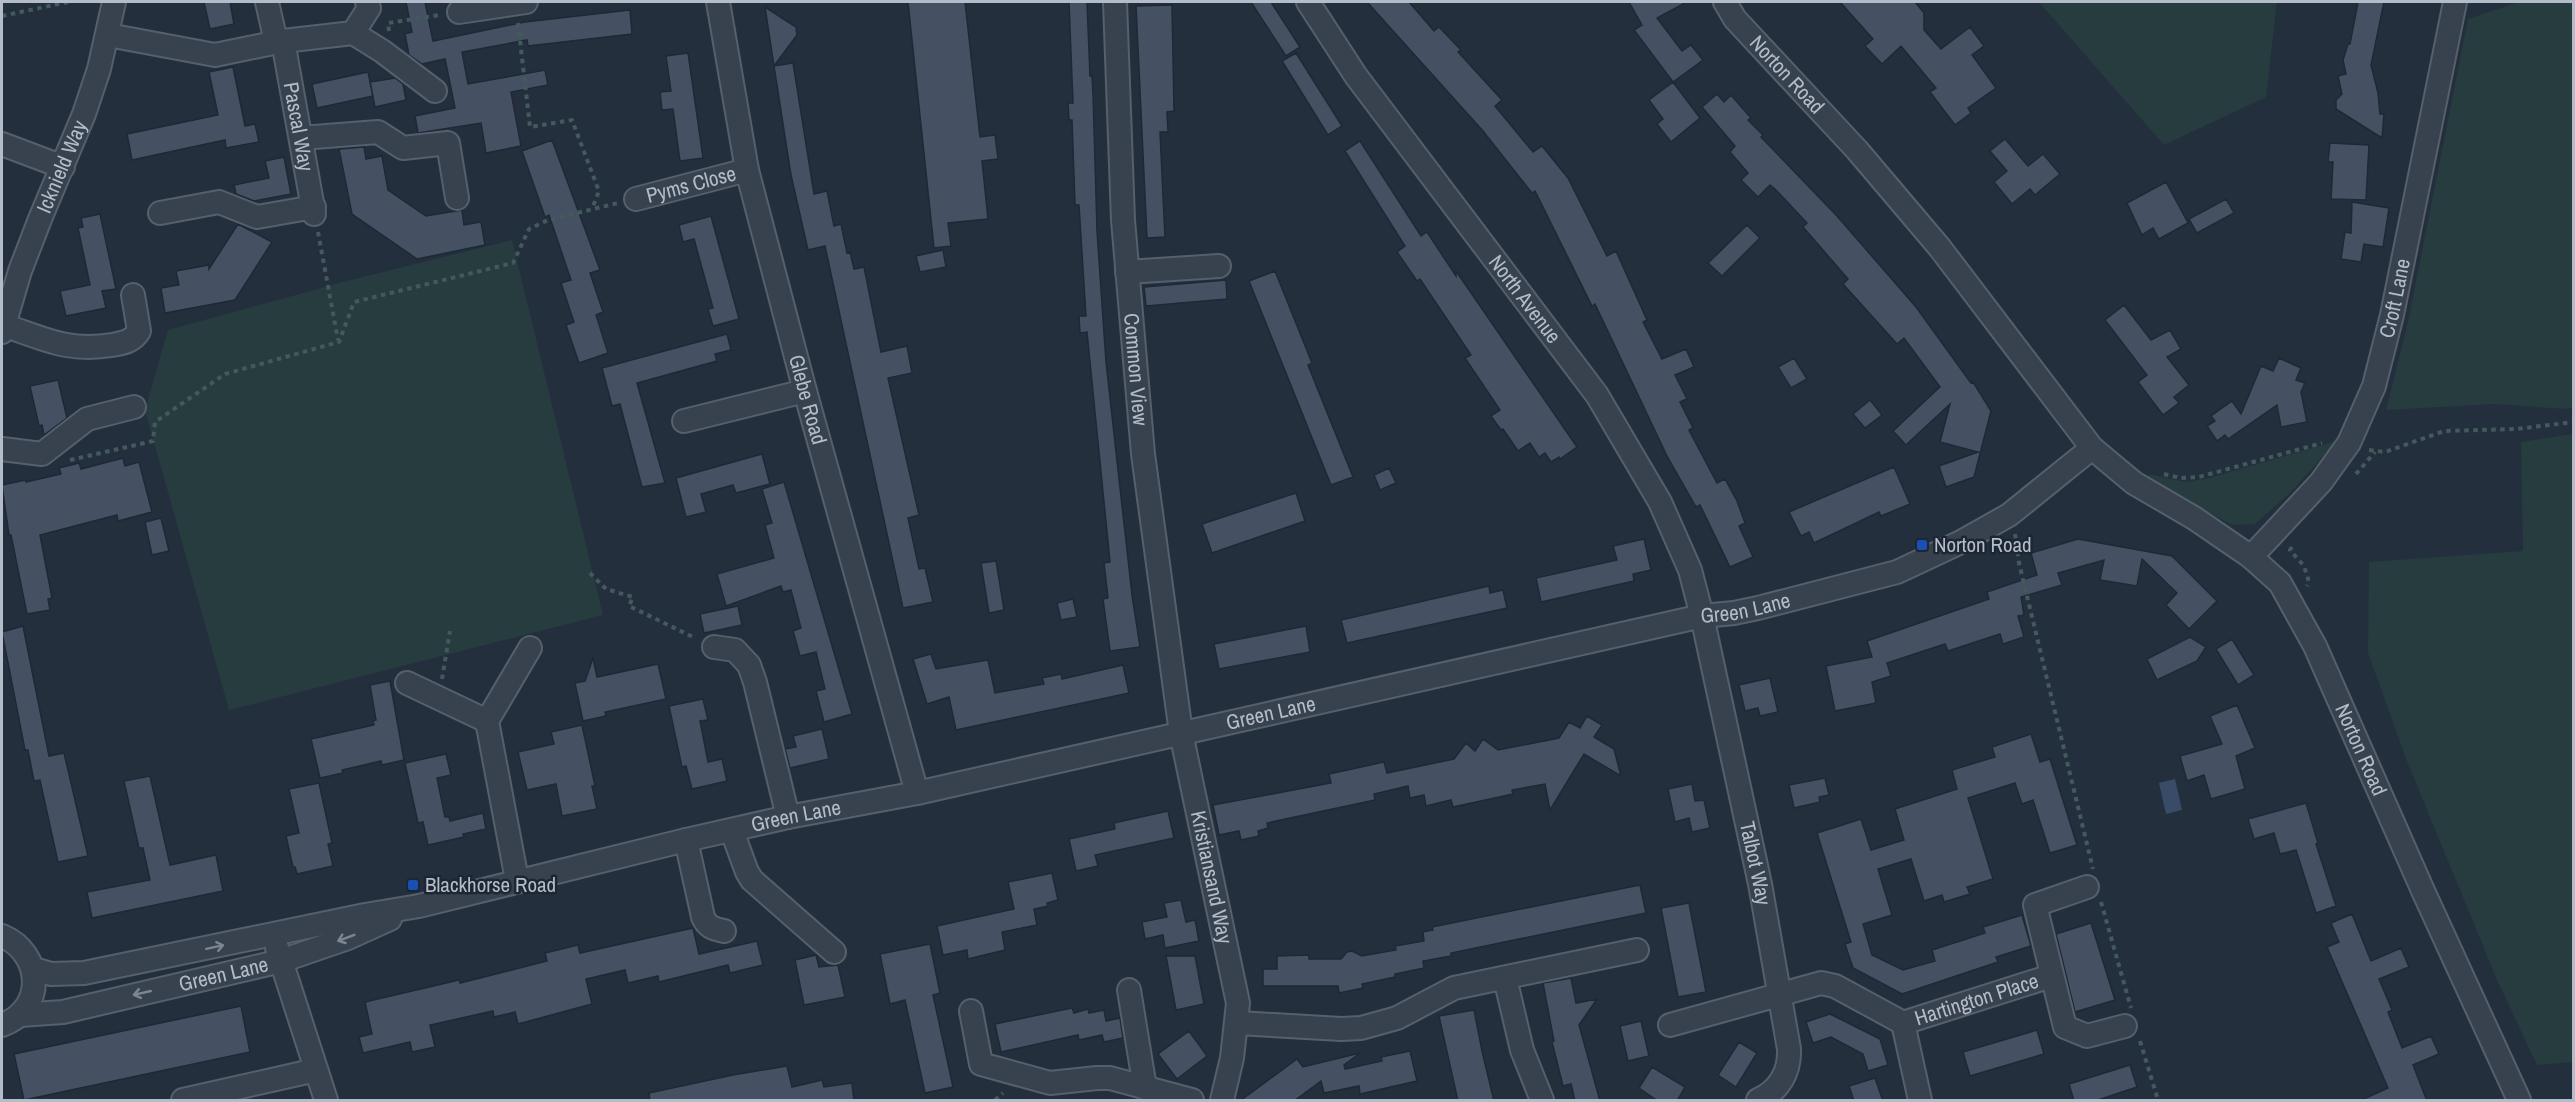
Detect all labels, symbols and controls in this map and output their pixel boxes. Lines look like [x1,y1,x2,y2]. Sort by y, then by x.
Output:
street label: Norton Road [1743,29,1831,120]
street label: Pascal Way [277,80,321,174]
street label: Icknield Way [29,115,94,217]
street label: Pyms Close [643,158,739,210]
street label: North Avenue [1482,249,1568,349]
street label: Croft Lane [2372,256,2417,341]
street label: Common View [1117,312,1156,427]
street label: Glebe Road [782,351,834,448]
place label: Norton Road [1934,530,2032,559]
marker: Norton Road [1915,538,1929,552]
street label: Green Lane [1699,585,1793,630]
street label: Green Lane [1223,689,1318,737]
street label: Norton Road [2328,699,2394,800]
street label: Green Lane [748,792,843,839]
street label: Kristiansand Way [1184,808,1240,947]
street label: Talbot Way [1733,819,1779,908]
place label: Blackhorse Road [425,870,556,899]
marker: Blackhorse Road [406,878,420,892]
one-way arrow [337,933,356,944]
one-way arrow [205,941,224,952]
street label: Green Lane [176,949,271,998]
street label: Hartington Place [1911,966,2042,1032]
one-way arrow [133,988,153,999]

